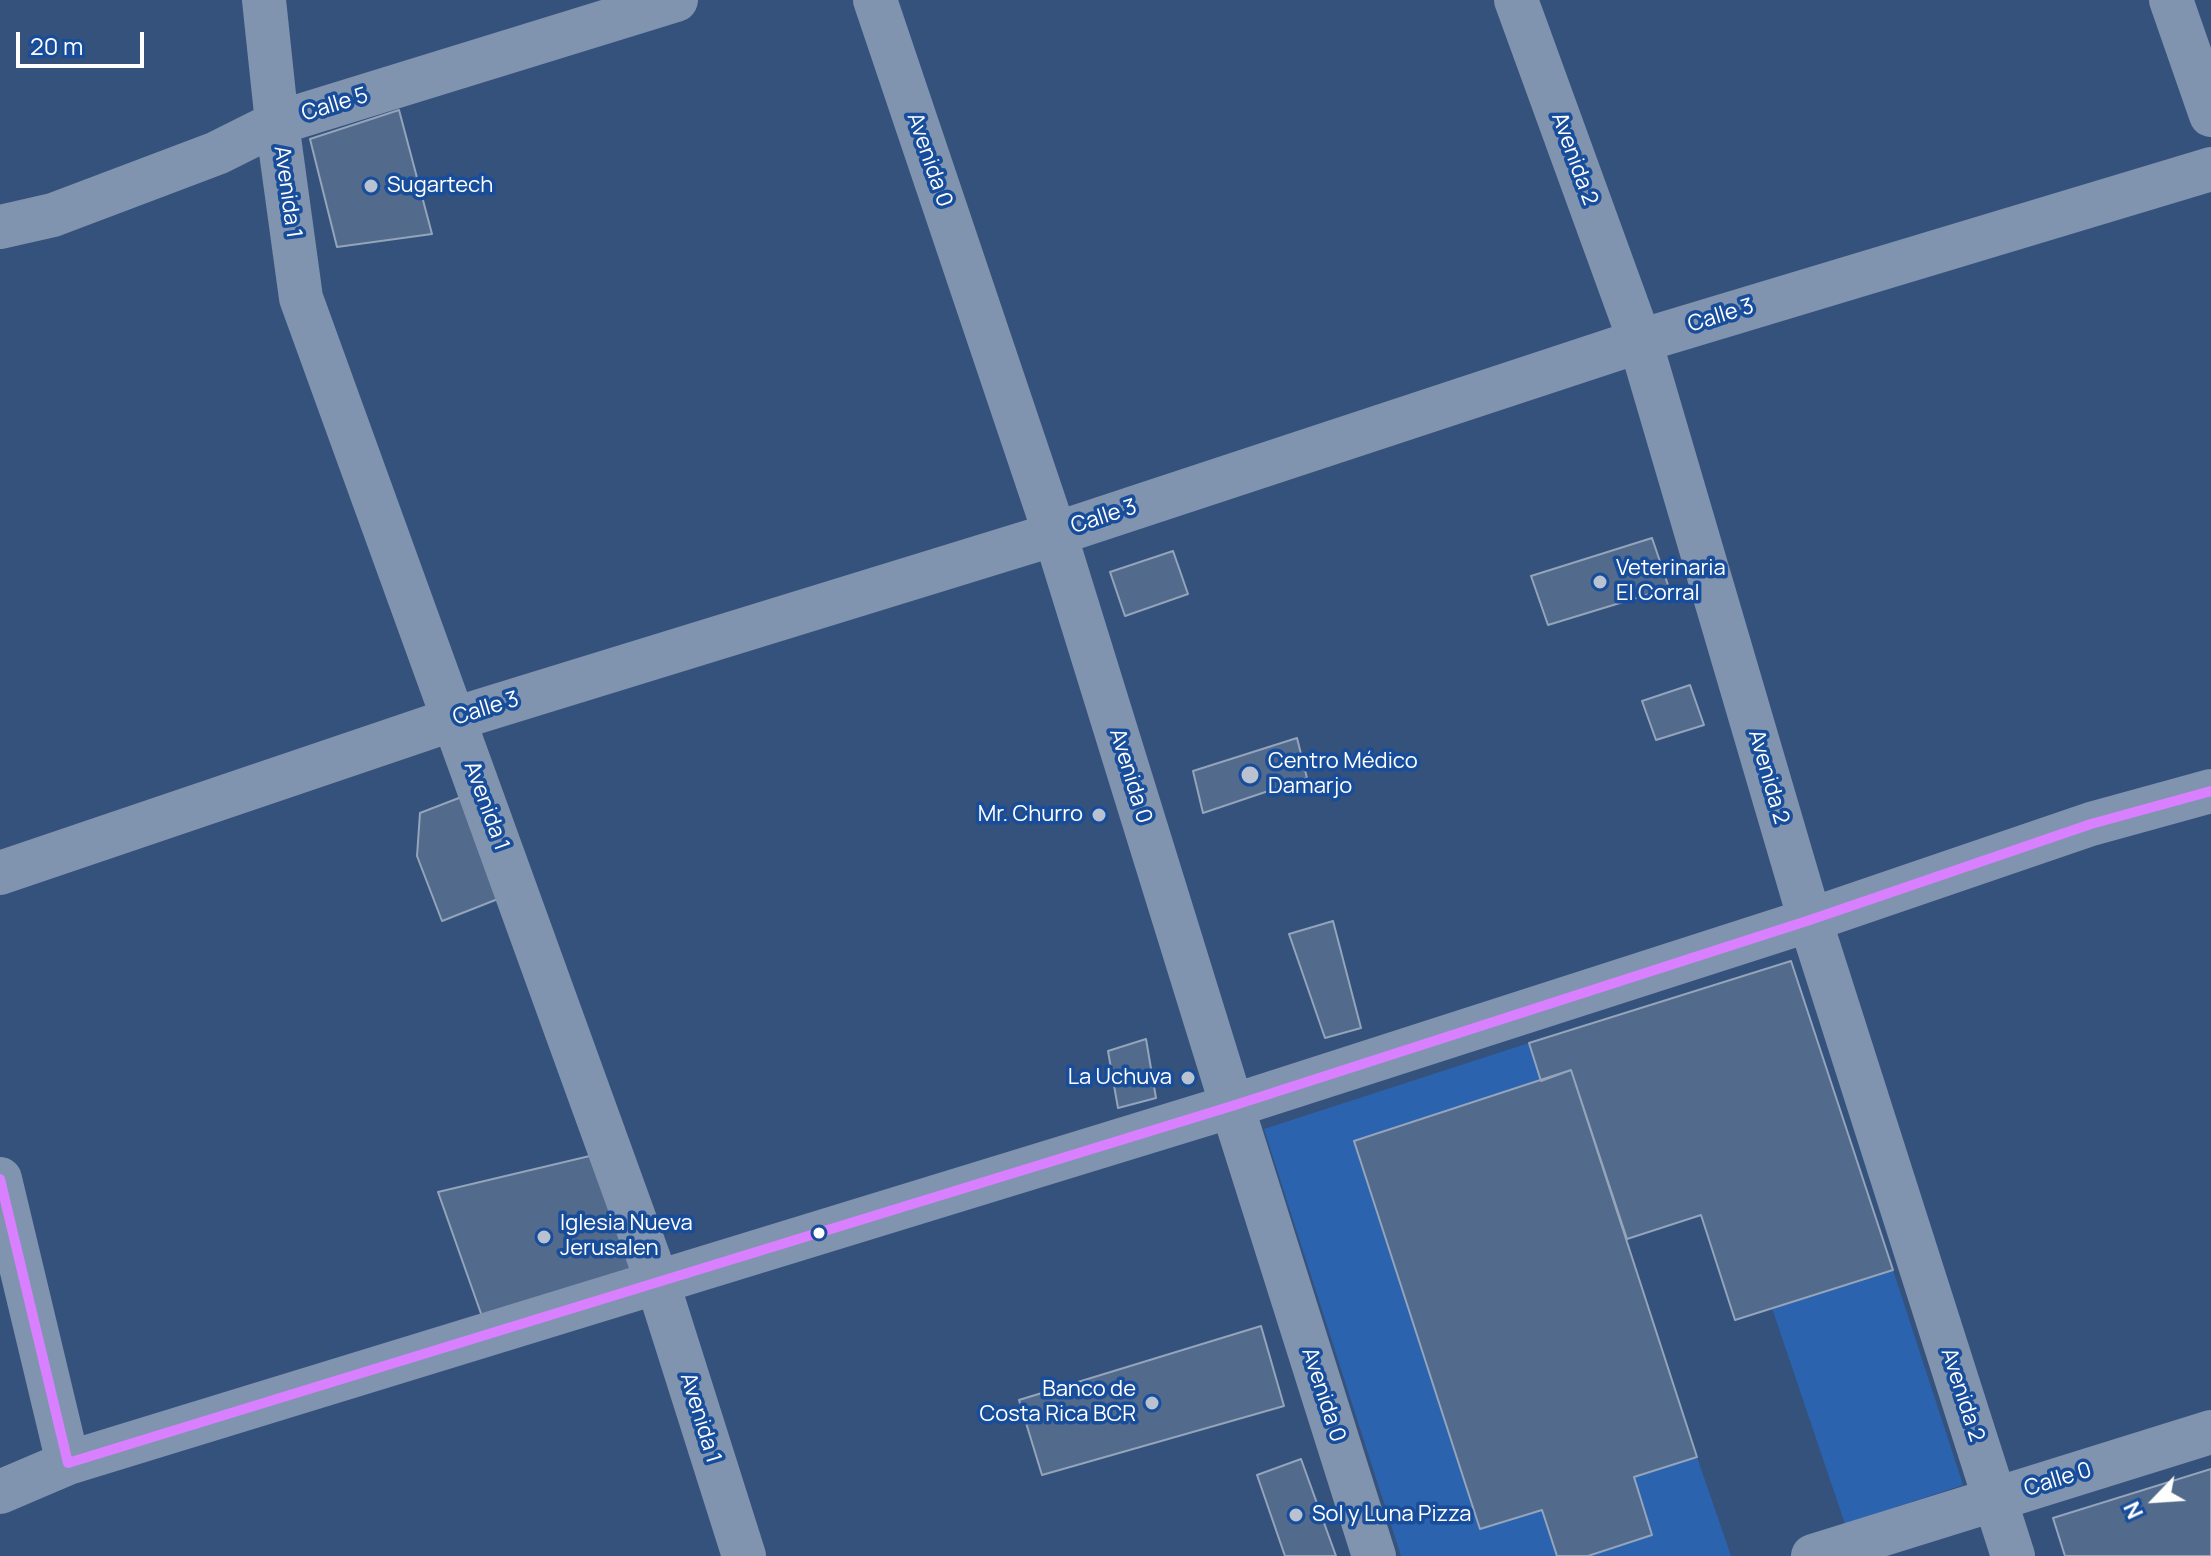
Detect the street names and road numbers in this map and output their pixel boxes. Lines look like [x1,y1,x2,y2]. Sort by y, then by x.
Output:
street label: Calle 5 [299,82,371,128]
street label: Avenida 2 [1545,109,1603,209]
street label: Avenida 0 [901,110,957,210]
street label: Avenida 1 [267,144,307,240]
street label: Calle 3 [1685,293,1757,339]
street label: Calle 3 [1068,494,1140,540]
street label: Calle 3 [450,686,522,732]
street label: Avenida 0 [1103,725,1157,827]
street label: Avenida 2 [1742,727,1794,827]
street label: Avenida 1 [458,758,514,854]
street label: Avenida 0 [1295,1345,1351,1445]
street label: Avenida 2 [1935,1345,1989,1445]
street label: Avenida 1 [674,1370,726,1466]
street label: Calle 0 [2021,1457,2095,1503]

